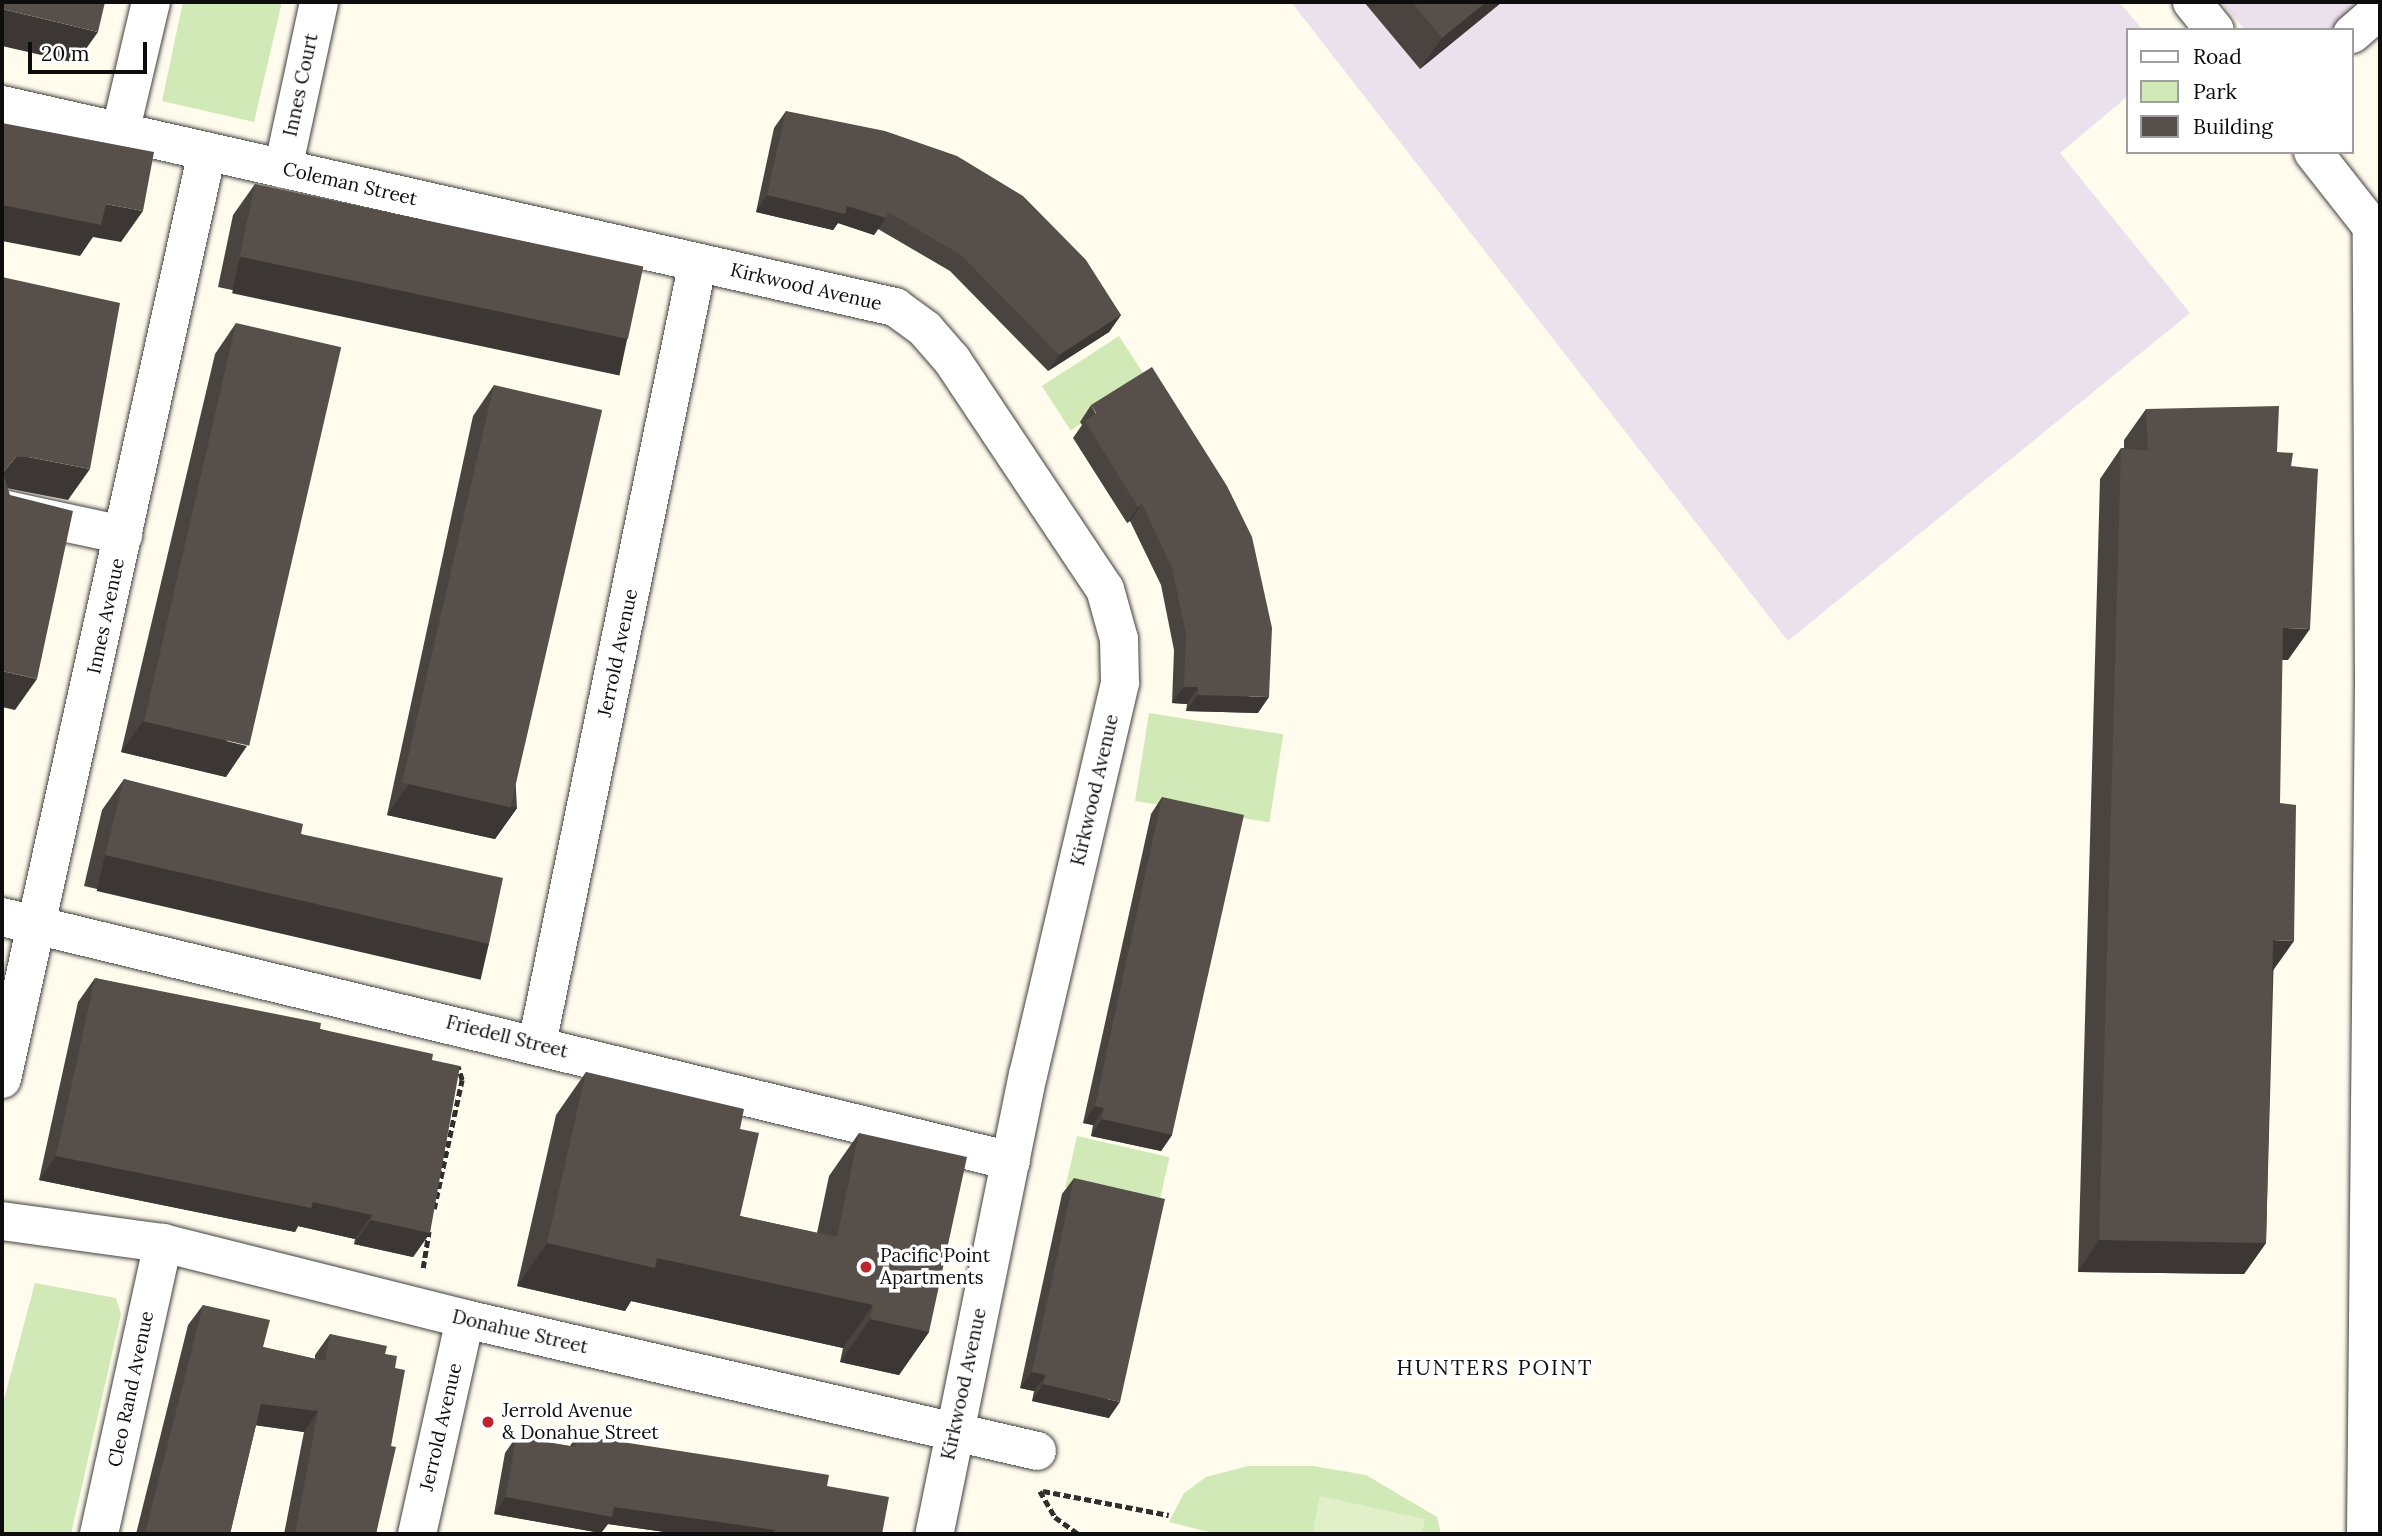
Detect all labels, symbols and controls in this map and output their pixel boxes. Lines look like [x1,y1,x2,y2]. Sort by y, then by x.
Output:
scale bar [32,28,150,72]
legend [2126,28,2354,154]
street label: Innes Court [279,31,323,139]
text: 20 m [41,40,90,67]
text: Road [2193,43,2242,70]
text: Park [2193,78,2237,105]
text: Building [2193,113,2273,140]
street label: Coleman Street [281,157,419,211]
street label: Kirkwood Avenue [728,258,884,316]
street label: Innes Avenue [83,556,129,676]
street label: Jerrold Avenue [593,587,643,719]
street label: Kirkwood Avenue [1066,712,1124,868]
street label: Friedell Street [444,1011,570,1063]
place label: Pacific Point Apartments [880,1245,990,1289]
marker: Pacific Point Apartments [858,1259,874,1275]
street label: Donahue Street [450,1305,590,1359]
street label: Kirkwood Avenue [937,1306,991,1462]
street label: Cleo Rand Avenue [103,1309,159,1469]
district label: HUNTERS POINT [1398,1355,1592,1381]
street label: Jerrold Avenue [415,1361,467,1493]
place label: Jerrold Avenue & Donahue Street [502,1400,659,1444]
marker: Jerrold Avenue & Donahue Street [480,1414,496,1430]

